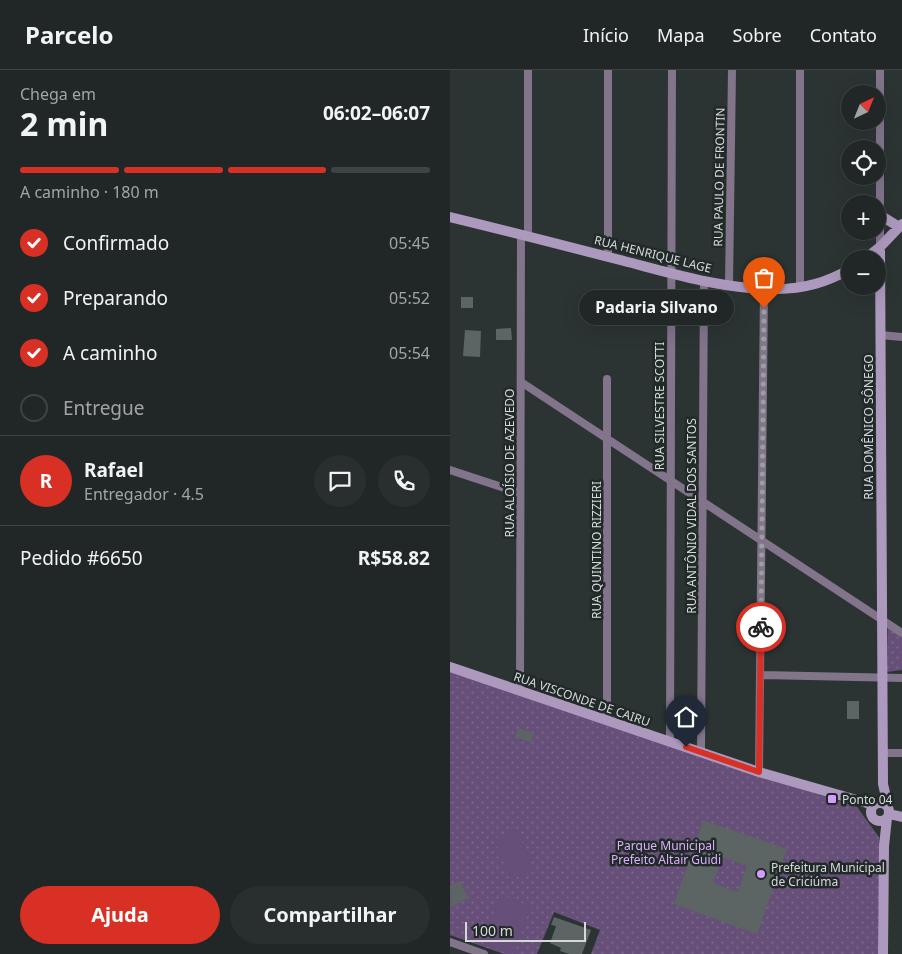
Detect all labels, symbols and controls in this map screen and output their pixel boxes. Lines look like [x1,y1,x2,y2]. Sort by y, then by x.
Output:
text: Parcelo [25,18,113,51]
text: Início [583,23,629,47]
text: Mapa [657,23,705,47]
text: Sobre [733,23,782,47]
text: Contato [810,23,877,47]
text: Chega em [20,83,96,105]
north arrow [841,85,886,130]
map controls [841,85,886,295]
text: 06:02–06:07 [323,100,430,126]
text: 2 min [20,102,108,145]
street label: RUA PAULO DE FRONTIN [709,107,729,247]
button: locate [841,140,886,185]
text: A caminho · 180 m [20,181,159,203]
button: + [841,195,886,240]
icon: check [20,229,48,257]
text: Confirmado [63,230,169,256]
street label: RUA HENRIQUE LAGE [593,231,713,277]
text: 05:45 [389,232,430,254]
button: − [841,250,886,295]
pin [743,257,785,308]
icon: bag [750,264,778,292]
icon: check [20,284,48,312]
text: Preparando [63,285,168,311]
text: 05:52 [389,287,430,309]
callout: Padaria Silvano [579,290,734,326]
text: Padaria Silvano [595,296,718,318]
icon: check [20,339,48,367]
text: A caminho [63,340,158,366]
text: 05:54 [389,342,430,364]
street label: RUA SILVESTRE SCOTTI [651,342,668,470]
street label: RUA DOMÊNICO SÔNEGO [860,354,877,500]
street label: RUA ALOÍSIO DE AZEVEDO [501,389,518,537]
text: Entregue [63,395,145,421]
street label: RUA ANTÔNIO VIDAL DOS SANTOS [683,418,700,614]
button: chat [314,455,366,507]
button: phone [378,455,430,507]
text: Rafael [84,457,144,483]
text: R [40,468,52,494]
street label: RUA QUINTINO RIZZIERI [588,481,605,619]
text: Entregador · 4.5 [84,483,204,505]
text: Pedido #6650 [20,545,143,571]
text: R$58.82 [358,545,430,571]
courier [736,602,786,652]
icon: bike [747,613,775,641]
street label: RUA VISCONDE DE CAIRU [512,668,652,730]
pin [665,696,707,747]
icon: home [672,703,700,731]
place label: Ponto 04 [842,791,893,808]
marker: Ponto 04 [826,793,838,805]
park label: Parque Municipal Prefeito Altair Guidi [611,837,721,868]
place label: Prefeitura Municipal de Criciúma [771,859,885,890]
marker: Prefeitura Municipal de Criciúma [755,868,767,880]
button: Ajuda [20,886,220,944]
button: Compartilhar [230,886,430,944]
scale bar [465,919,586,942]
text: 100 m [472,921,513,940]

